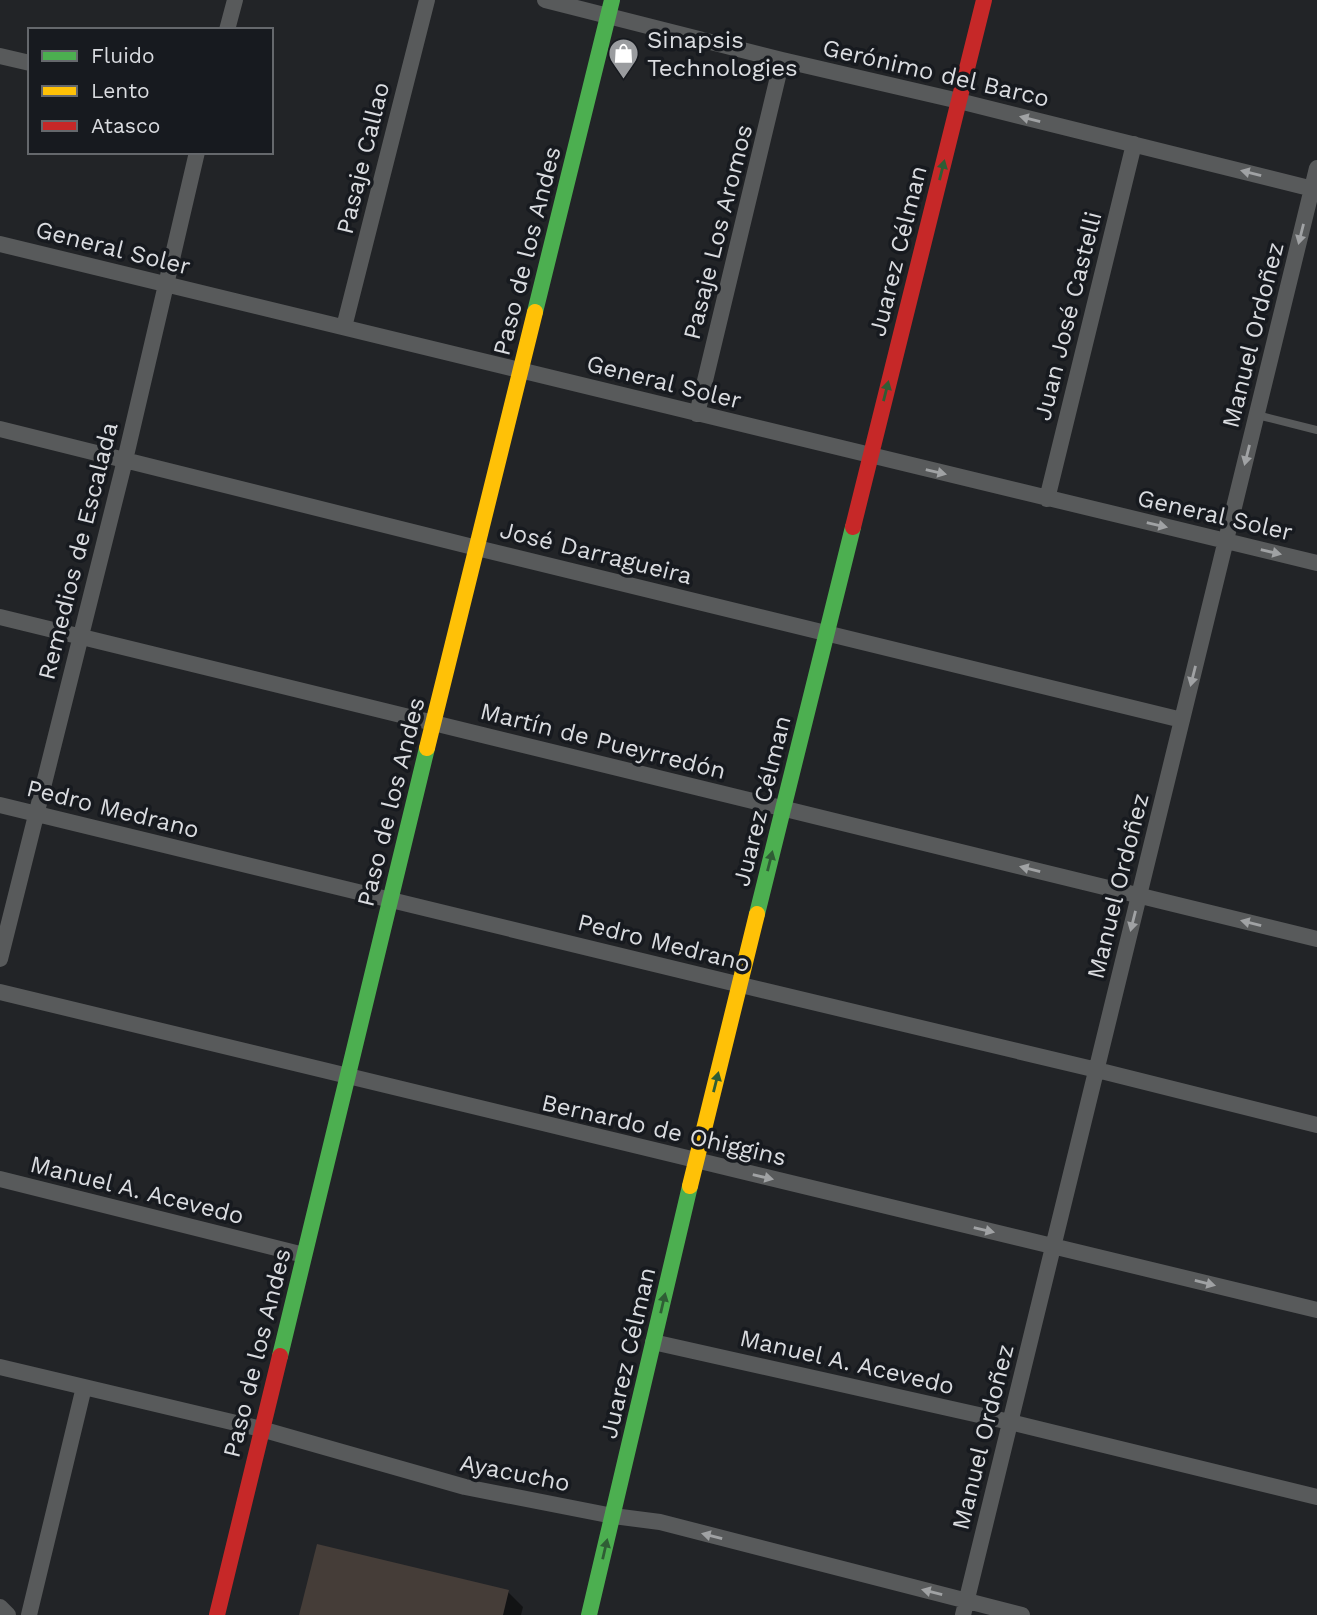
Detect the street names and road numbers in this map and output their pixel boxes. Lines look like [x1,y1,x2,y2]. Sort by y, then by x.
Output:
street label: Gerónimo del Barco [820,33,1052,113]
street label: Pasaje Callao [331,79,395,237]
street label: Pasaje Los Aromos [678,122,758,342]
street label: Paso de los Andes [487,144,567,358]
street label: Juarez Célman [863,163,933,339]
street label: Juan José Castelli [1028,209,1108,423]
street label: General Soler [33,215,193,281]
street label: Manuel Ordoñez [1216,239,1290,431]
street label: General Soler [584,349,744,415]
street label: Remedios de Escalada [32,419,124,683]
street label: General Soler [1135,484,1296,547]
street label: José Darragueira [497,516,695,590]
street label: Paso de los Andes [351,695,431,909]
street label: Martín de Pueyrredón [477,697,729,785]
street label: Juarez Célman [727,713,797,889]
street label: Pedro Medrano [24,774,202,844]
street label: Manuel Ordoñez [1081,790,1155,982]
street label: Pedro Medrano [575,908,753,978]
street label: Bernardo de Ohiggins [539,1088,789,1172]
street label: Manuel A. Acevedo [27,1150,247,1230]
street label: Paso de los Andes [217,1246,297,1460]
street label: Juarez Célman [595,1265,661,1441]
street label: Manuel A. Acevedo [737,1324,957,1400]
street label: Manuel Ordoñez [946,1341,1020,1533]
street label: Ayacucho [458,1449,572,1497]

